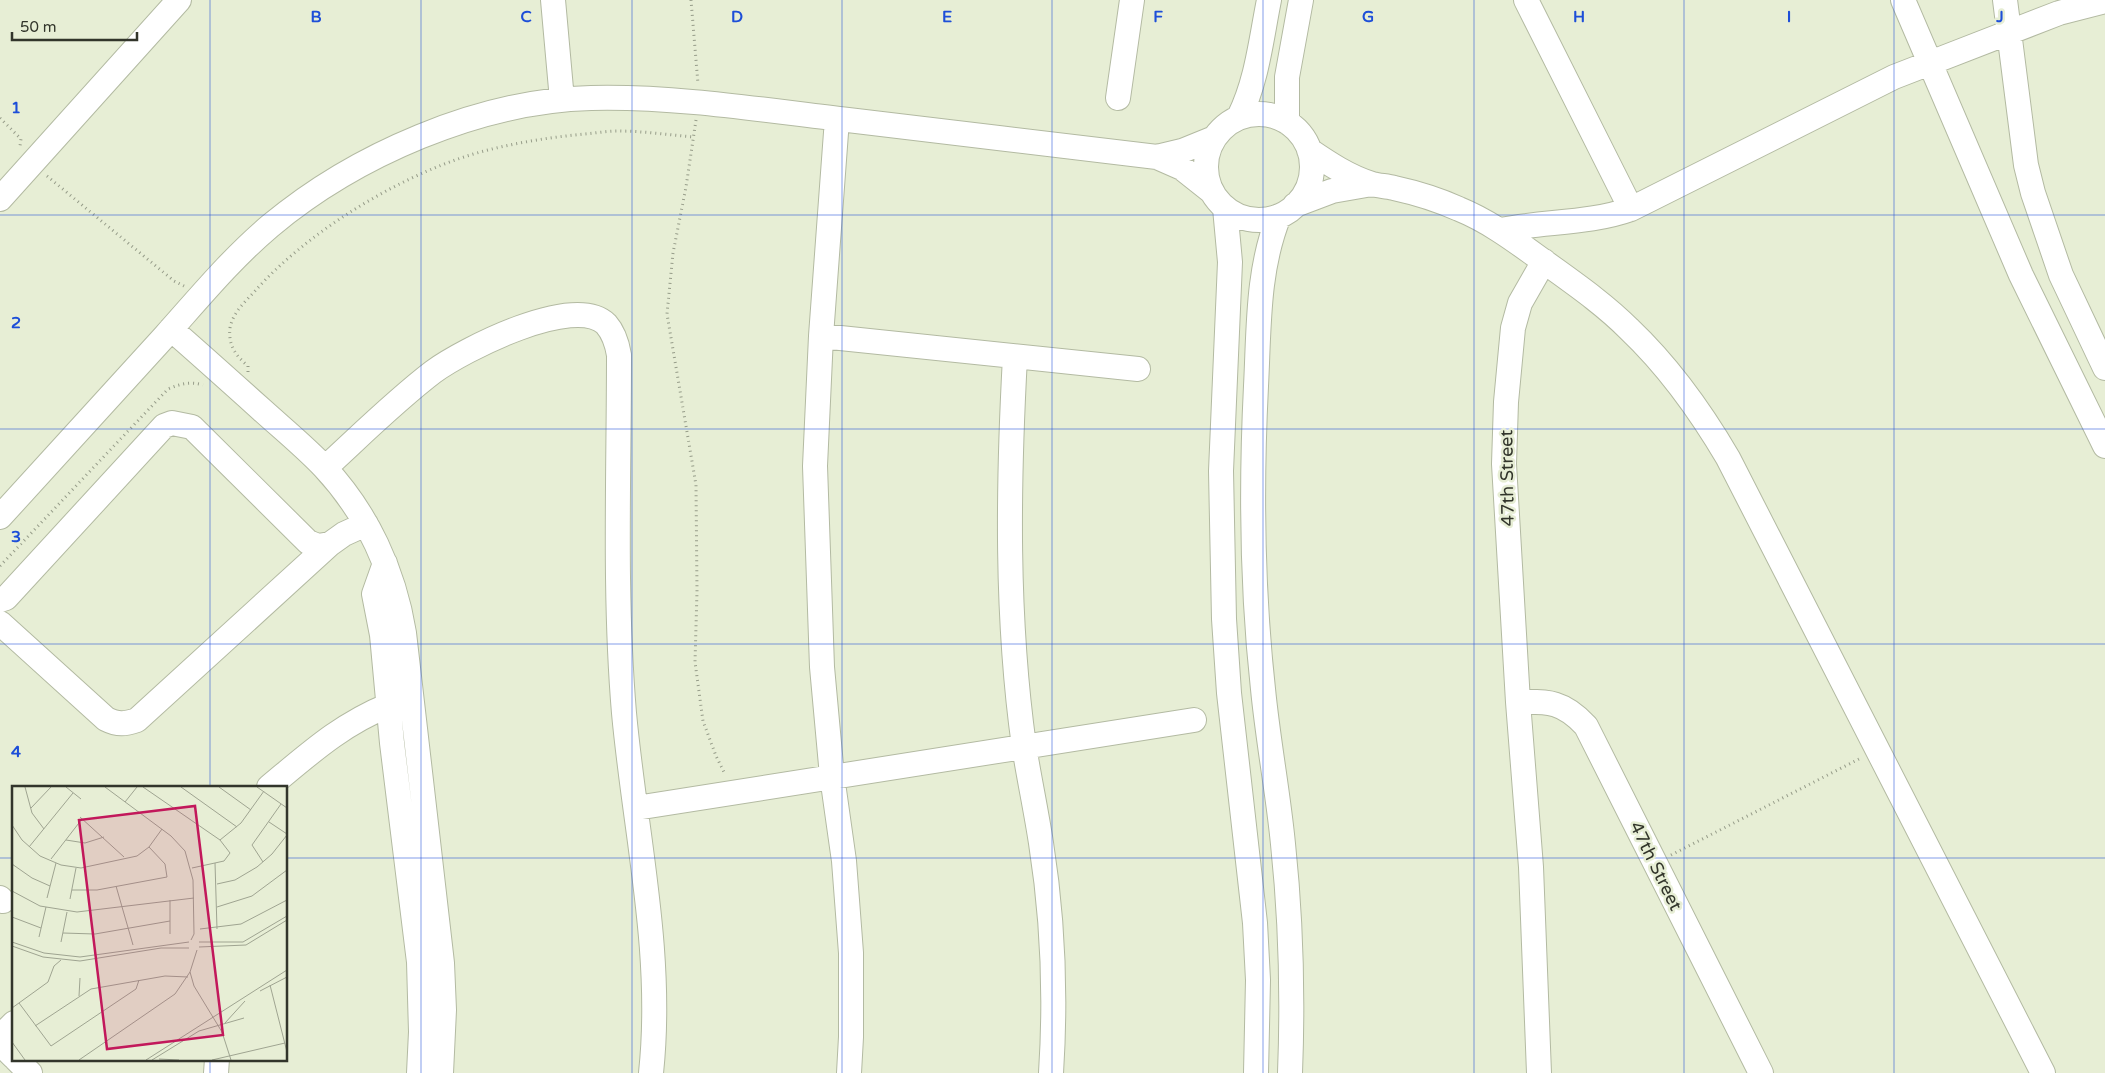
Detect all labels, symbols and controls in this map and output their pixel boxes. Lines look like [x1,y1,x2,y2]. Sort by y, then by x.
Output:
text: B [310,7,322,27]
text: C [520,7,532,27]
text: D [731,7,743,27]
text: E [942,7,952,27]
text: F [1153,7,1163,27]
text: G [1362,7,1374,27]
text: H [1573,7,1585,27]
text: I [1787,7,1791,27]
text: J [1995,7,2004,27]
scale bar [12,10,138,42]
text: 50 m [20,18,57,36]
text: 1 [11,98,21,118]
text: 2 [11,313,21,333]
street label: 47th Street [1495,429,1519,526]
text: 3 [11,527,21,547]
text: 4 [11,742,21,762]
inset map [12,786,288,1060]
street label: 47th Street [1625,818,1687,914]

